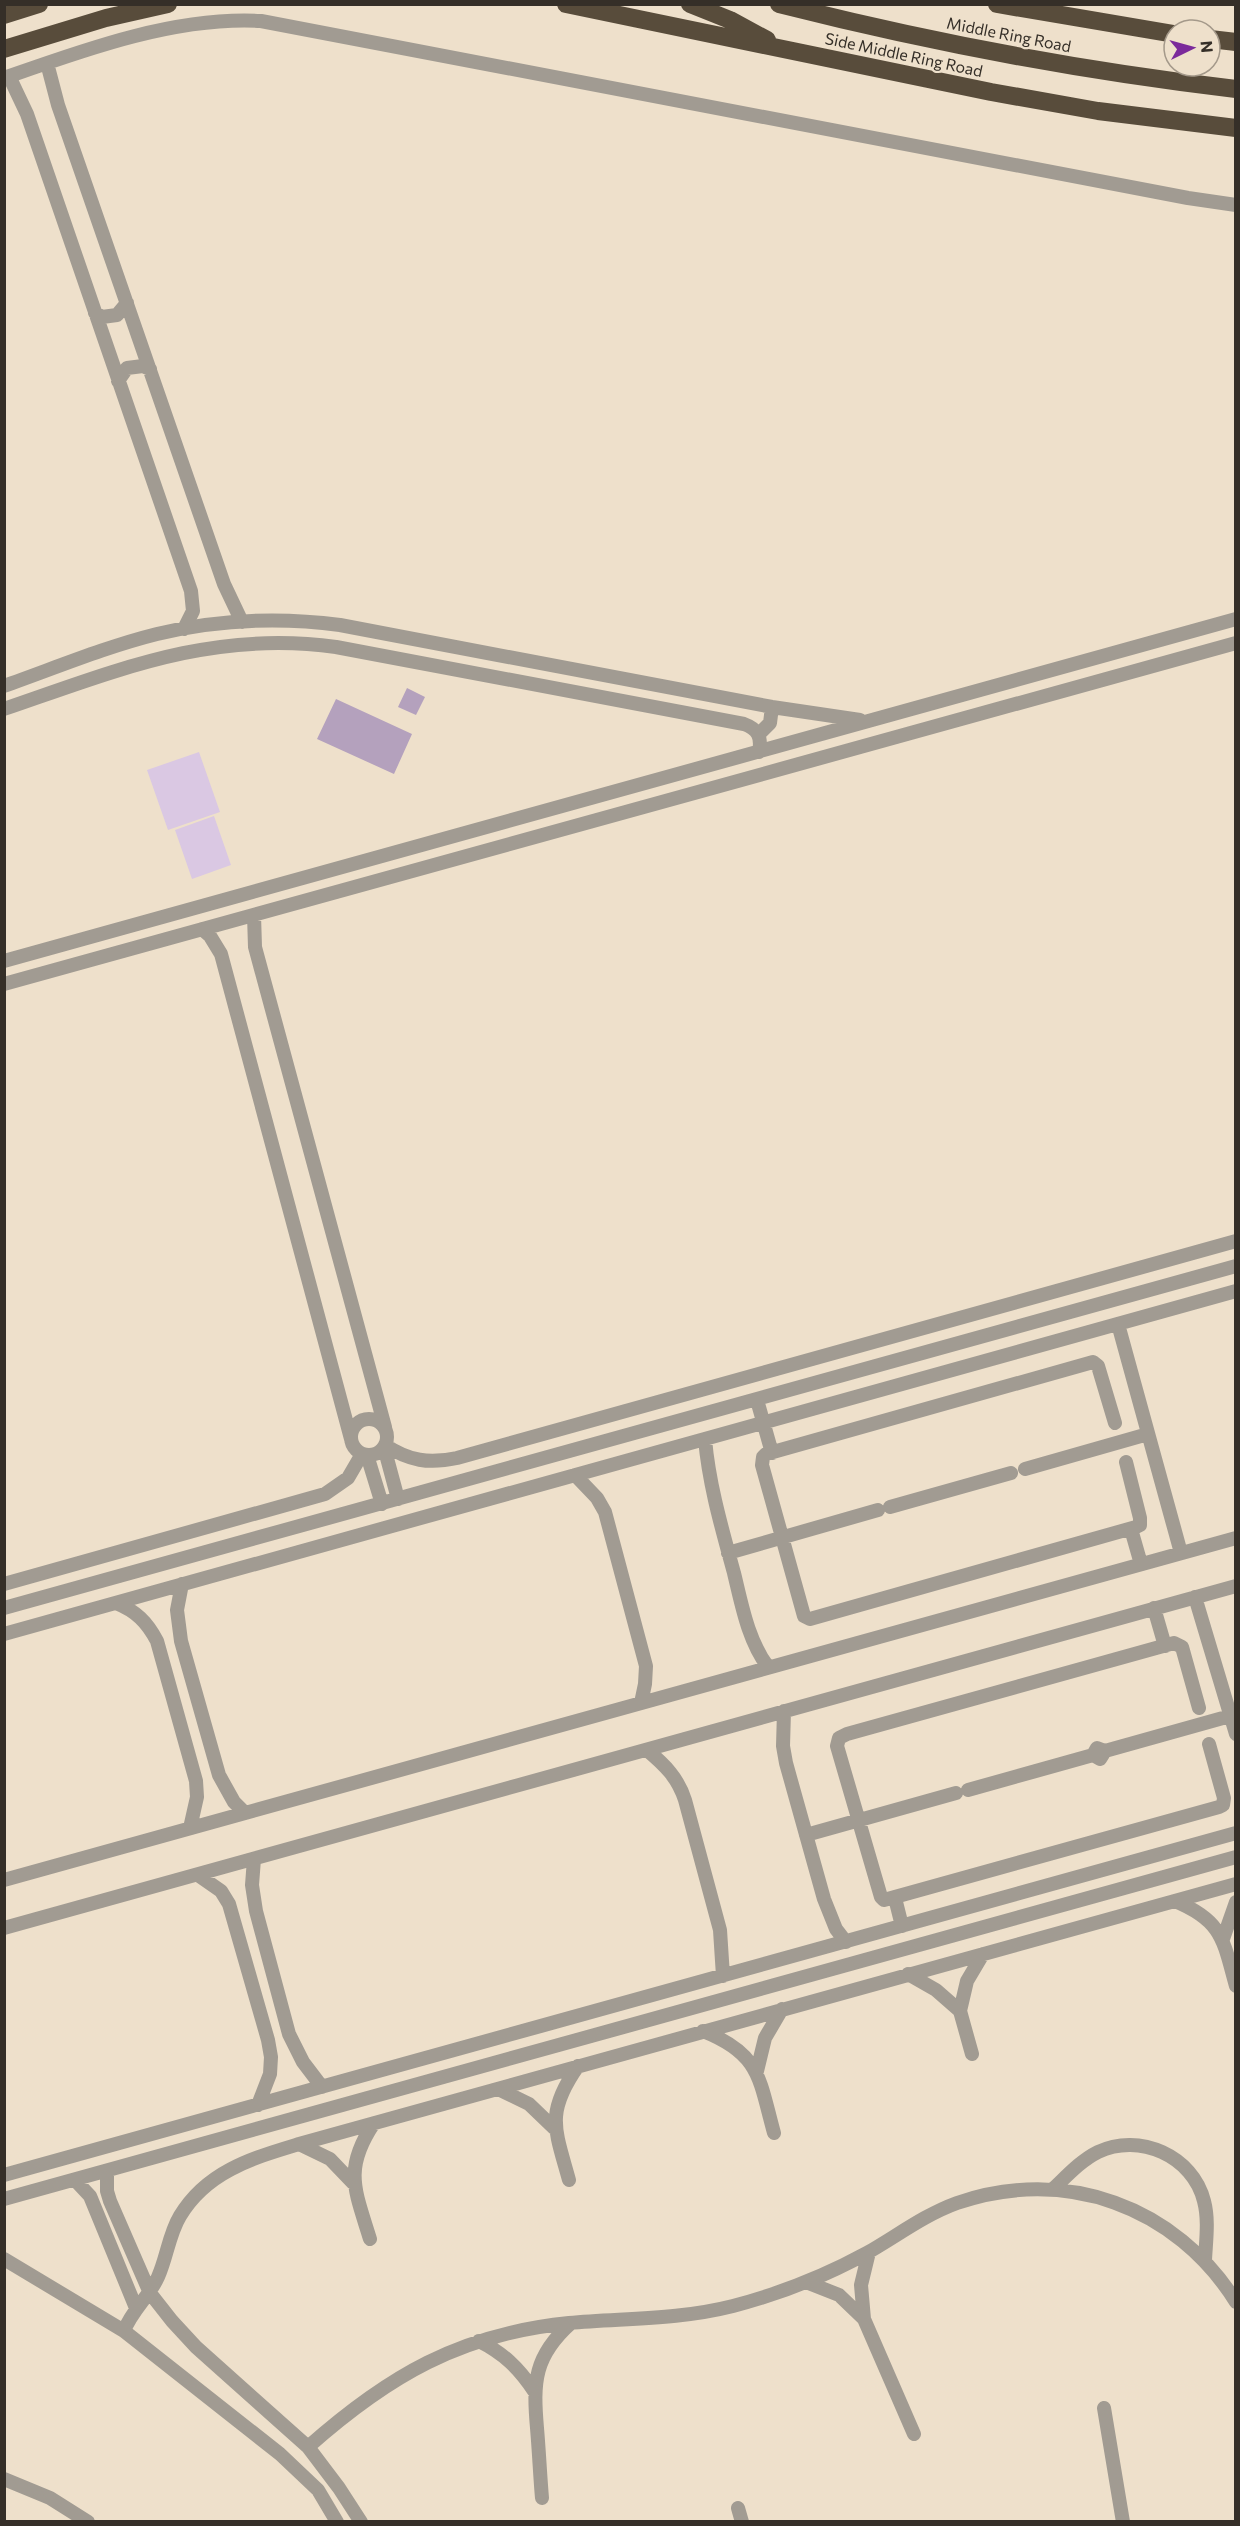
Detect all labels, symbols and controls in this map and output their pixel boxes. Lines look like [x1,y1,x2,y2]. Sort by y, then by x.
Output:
street label: Middle Ring Road [945,13,1073,55]
north arrow [1162,18,1222,78]
street label: Side Middle Ring Road [823,28,985,80]
text: N [1197,40,1217,53]

